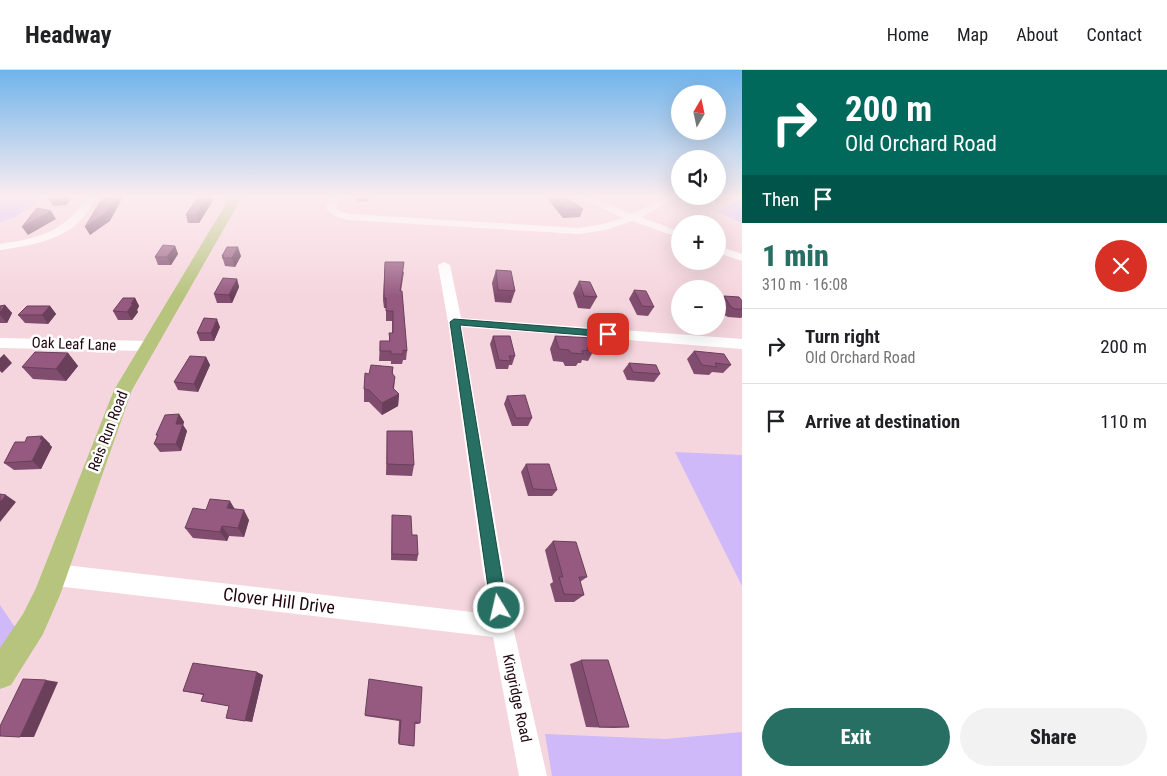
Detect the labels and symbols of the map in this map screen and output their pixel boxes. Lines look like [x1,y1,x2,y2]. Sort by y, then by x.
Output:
north arrow [671,85,726,140]
pin [587,313,629,355]
street label: Oak Leaf Lane [31,334,117,354]
street label: Reis Run Road [84,388,132,474]
position arrow [472,581,524,633]
street label: Clover Hill Drive [222,583,336,618]
street label: Kingridge Road [499,652,535,744]

